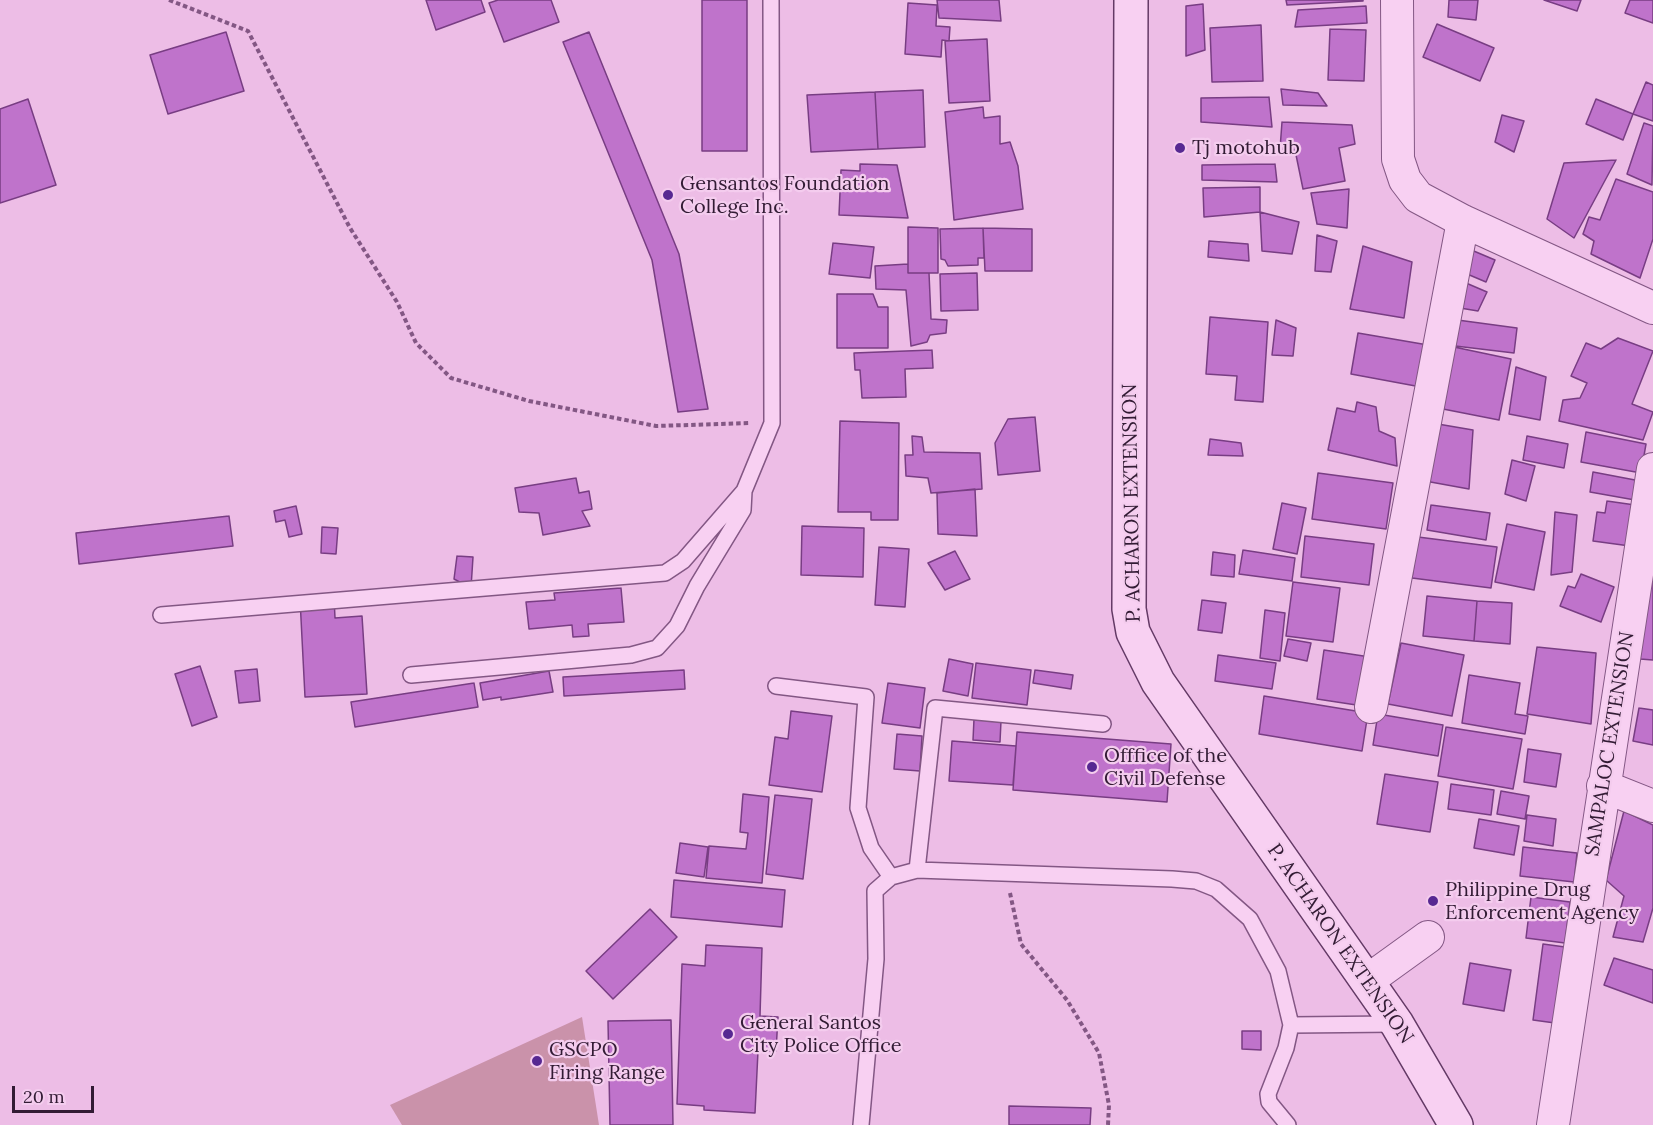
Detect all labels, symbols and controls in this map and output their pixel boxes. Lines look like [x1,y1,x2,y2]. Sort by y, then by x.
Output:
place label: Tj motohub [1192,136,1300,160]
marker: Tj motohub [1173,141,1187,155]
place label: Gensantos Foundation College Inc. [680,172,889,219]
marker: Gensantos Foundation College Inc. [661,188,675,202]
street label: P. ACHARON EXTENSION [1118,384,1146,622]
street label: SAMPALOC EXTENSION [1580,630,1640,858]
place label: Offfice of the Civil Defense [1104,744,1227,791]
marker: Offfice of the Civil Defense [1085,760,1099,774]
street label: P. ACHARON EXTENSION [1262,839,1418,1049]
place label: Philippine Drug Enforcement Agency [1445,878,1639,925]
marker: Philippine Drug Enforcement Agency [1426,894,1440,908]
place label: General Santos City Police Office [740,1011,902,1058]
marker: General Santos City Police Office [721,1027,735,1041]
place label: GSCPO Firing Range [549,1038,665,1085]
marker: GSCPO Firing Range [530,1054,544,1068]
scale bar [15,1074,98,1112]
text: 20 m [23,1085,65,1108]

